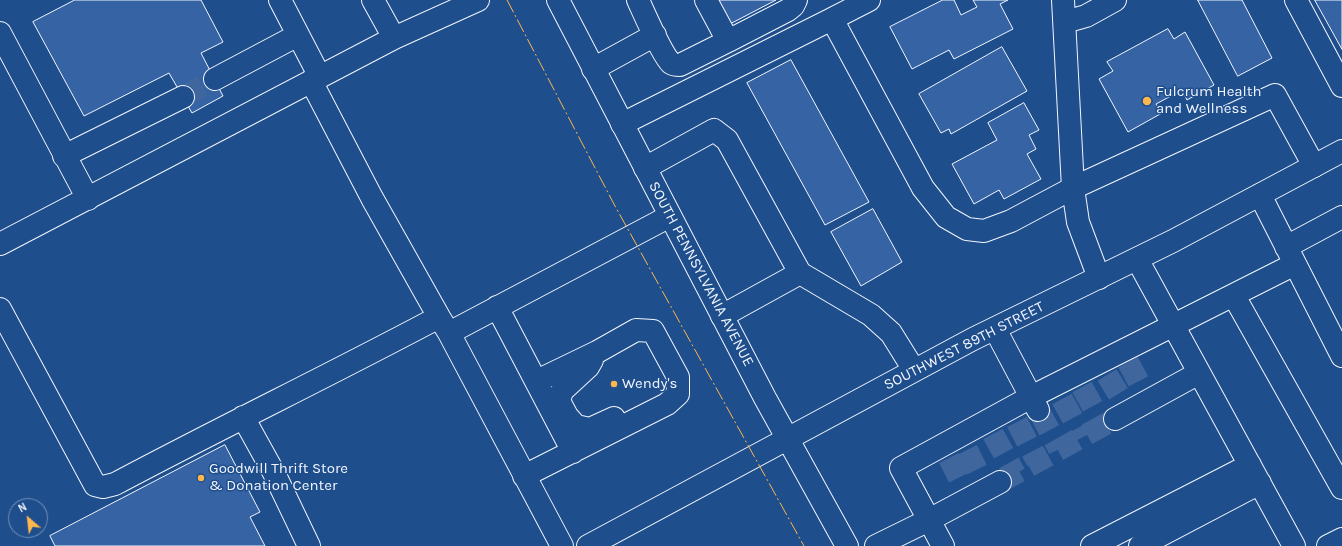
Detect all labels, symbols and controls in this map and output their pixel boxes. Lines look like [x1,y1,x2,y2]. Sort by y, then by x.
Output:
place label: Fulcrum Health and Wellness [1156,83,1262,118]
marker: Fulcrum Health and Wellness [1141,95,1153,107]
street label: SOUTH PENNSYLVANIA AVENUE [644,178,758,370]
street label: SOUTHWEST 89TH STREET [881,298,1047,394]
place label: Wendy's [622,375,677,393]
marker: Wendy's [609,379,619,389]
place label: Goodwill Thrift Store & Donation Center [209,460,348,495]
marker: Goodwill Thrift Store & Donation Center [196,473,206,483]
north arrow [8,498,48,538]
text: N [16,500,29,515]

